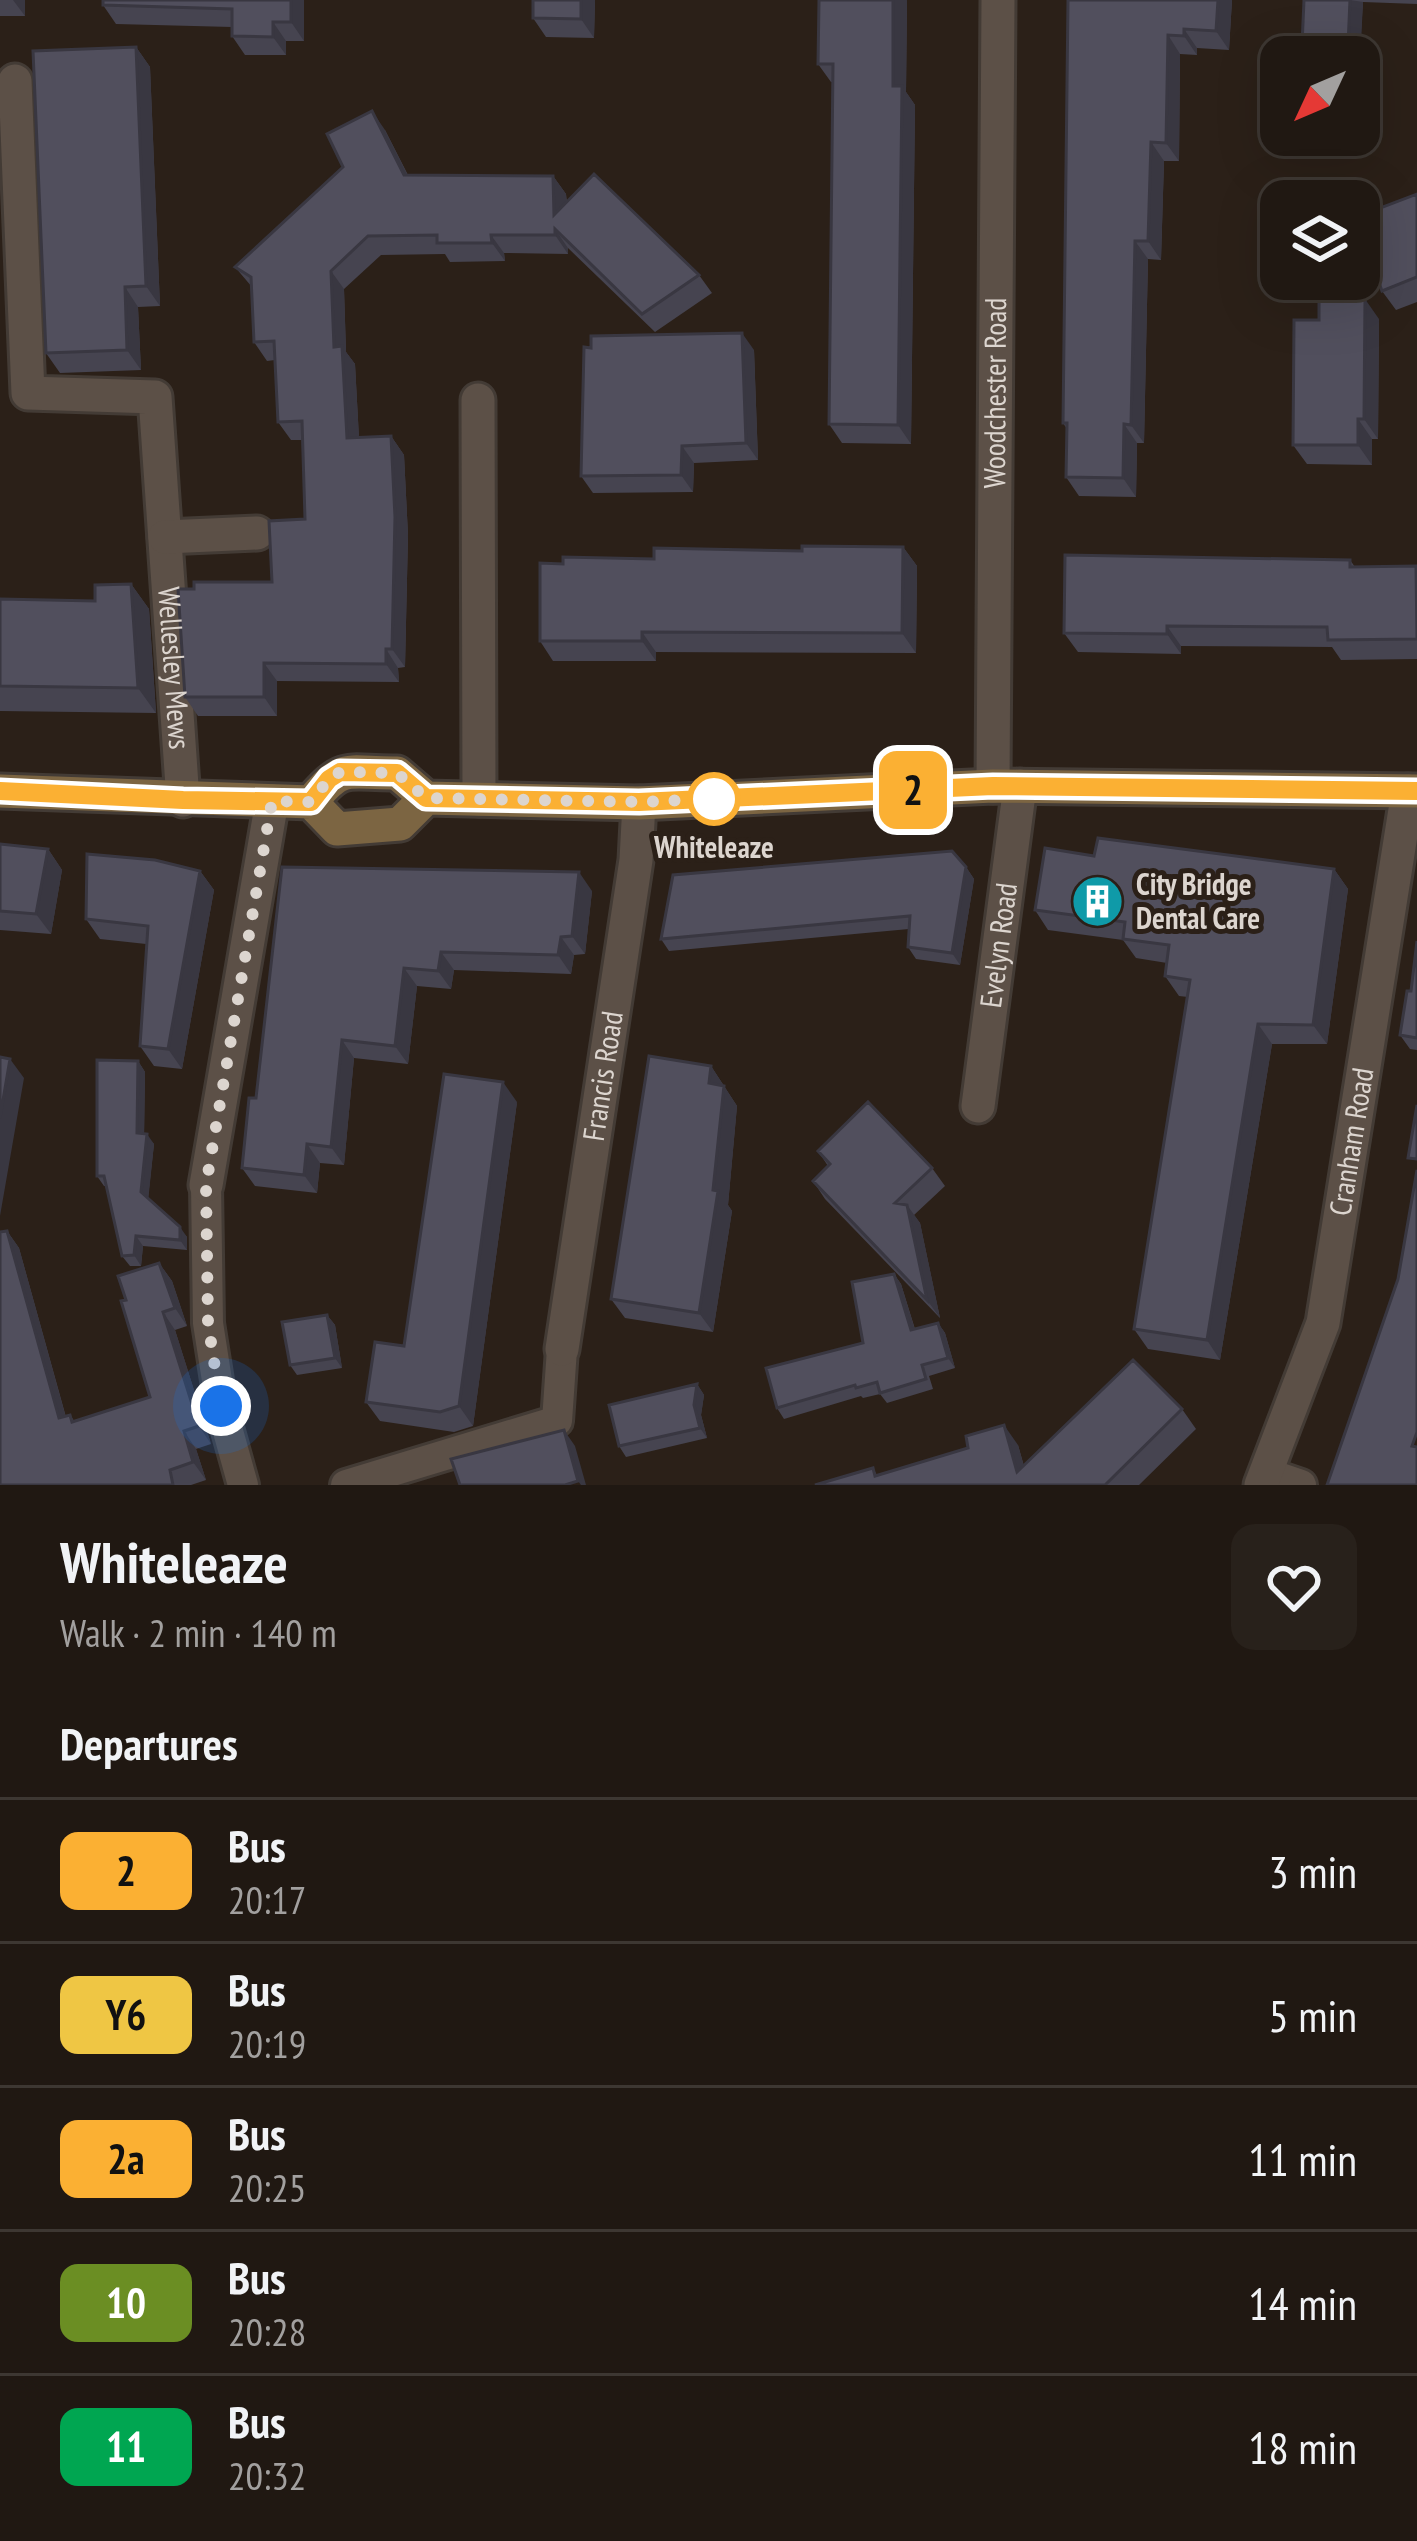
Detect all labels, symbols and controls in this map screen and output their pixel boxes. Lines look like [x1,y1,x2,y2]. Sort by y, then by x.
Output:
north arrow [1260,36,1380,156]
map controls [1260,36,1380,300]
button: layers [1260,180,1380,300]
street label: Woodchester Road [974,298,1014,488]
street label: Wellesley Mews [150,585,200,750]
line badge: 2 [874,751,952,829]
text: 2 [903,762,923,817]
marker: Whiteleaze [689,774,739,824]
place label: Whiteleaze [653,827,774,866]
place label: City Bridge Dental Care [1136,864,1260,937]
building icon: City Bridge Dental Care [1069,874,1125,930]
street label: Evelyn Road [970,880,1025,1010]
street label: Francis Road [573,1008,631,1143]
street label: Cranham Road [1319,1065,1381,1218]
your location [191,1376,251,1436]
button: heart [1231,1524,1357,1650]
text: Whiteleaze [60,1525,288,1599]
text: Walk · 2 min · 140 m [60,1607,337,1658]
text: Departures [60,1714,238,1772]
text: Bus [228,1816,286,1874]
text: 3 min [1268,1842,1357,1900]
text: 2 [116,1843,136,1898]
text: 20:17 [228,1874,306,1925]
text: Bus [228,1960,286,2018]
text: 5 min [1268,1986,1357,2044]
text: Y6 [106,1987,146,2042]
text: 20:19 [228,2018,306,2069]
text: Bus [228,2104,286,2162]
text: 11 min [1248,2130,1357,2188]
text: 2a [107,2131,145,2186]
text: 20:25 [228,2162,306,2213]
text: Bus [228,2248,286,2306]
text: 14 min [1248,2274,1357,2332]
text: 10 [106,2275,146,2330]
text: 20:28 [228,2306,306,2357]
text: Bus [228,2392,286,2450]
text: 18 min [1248,2418,1357,2476]
text: 11 [106,2419,146,2474]
text: 20:32 [228,2450,306,2501]

